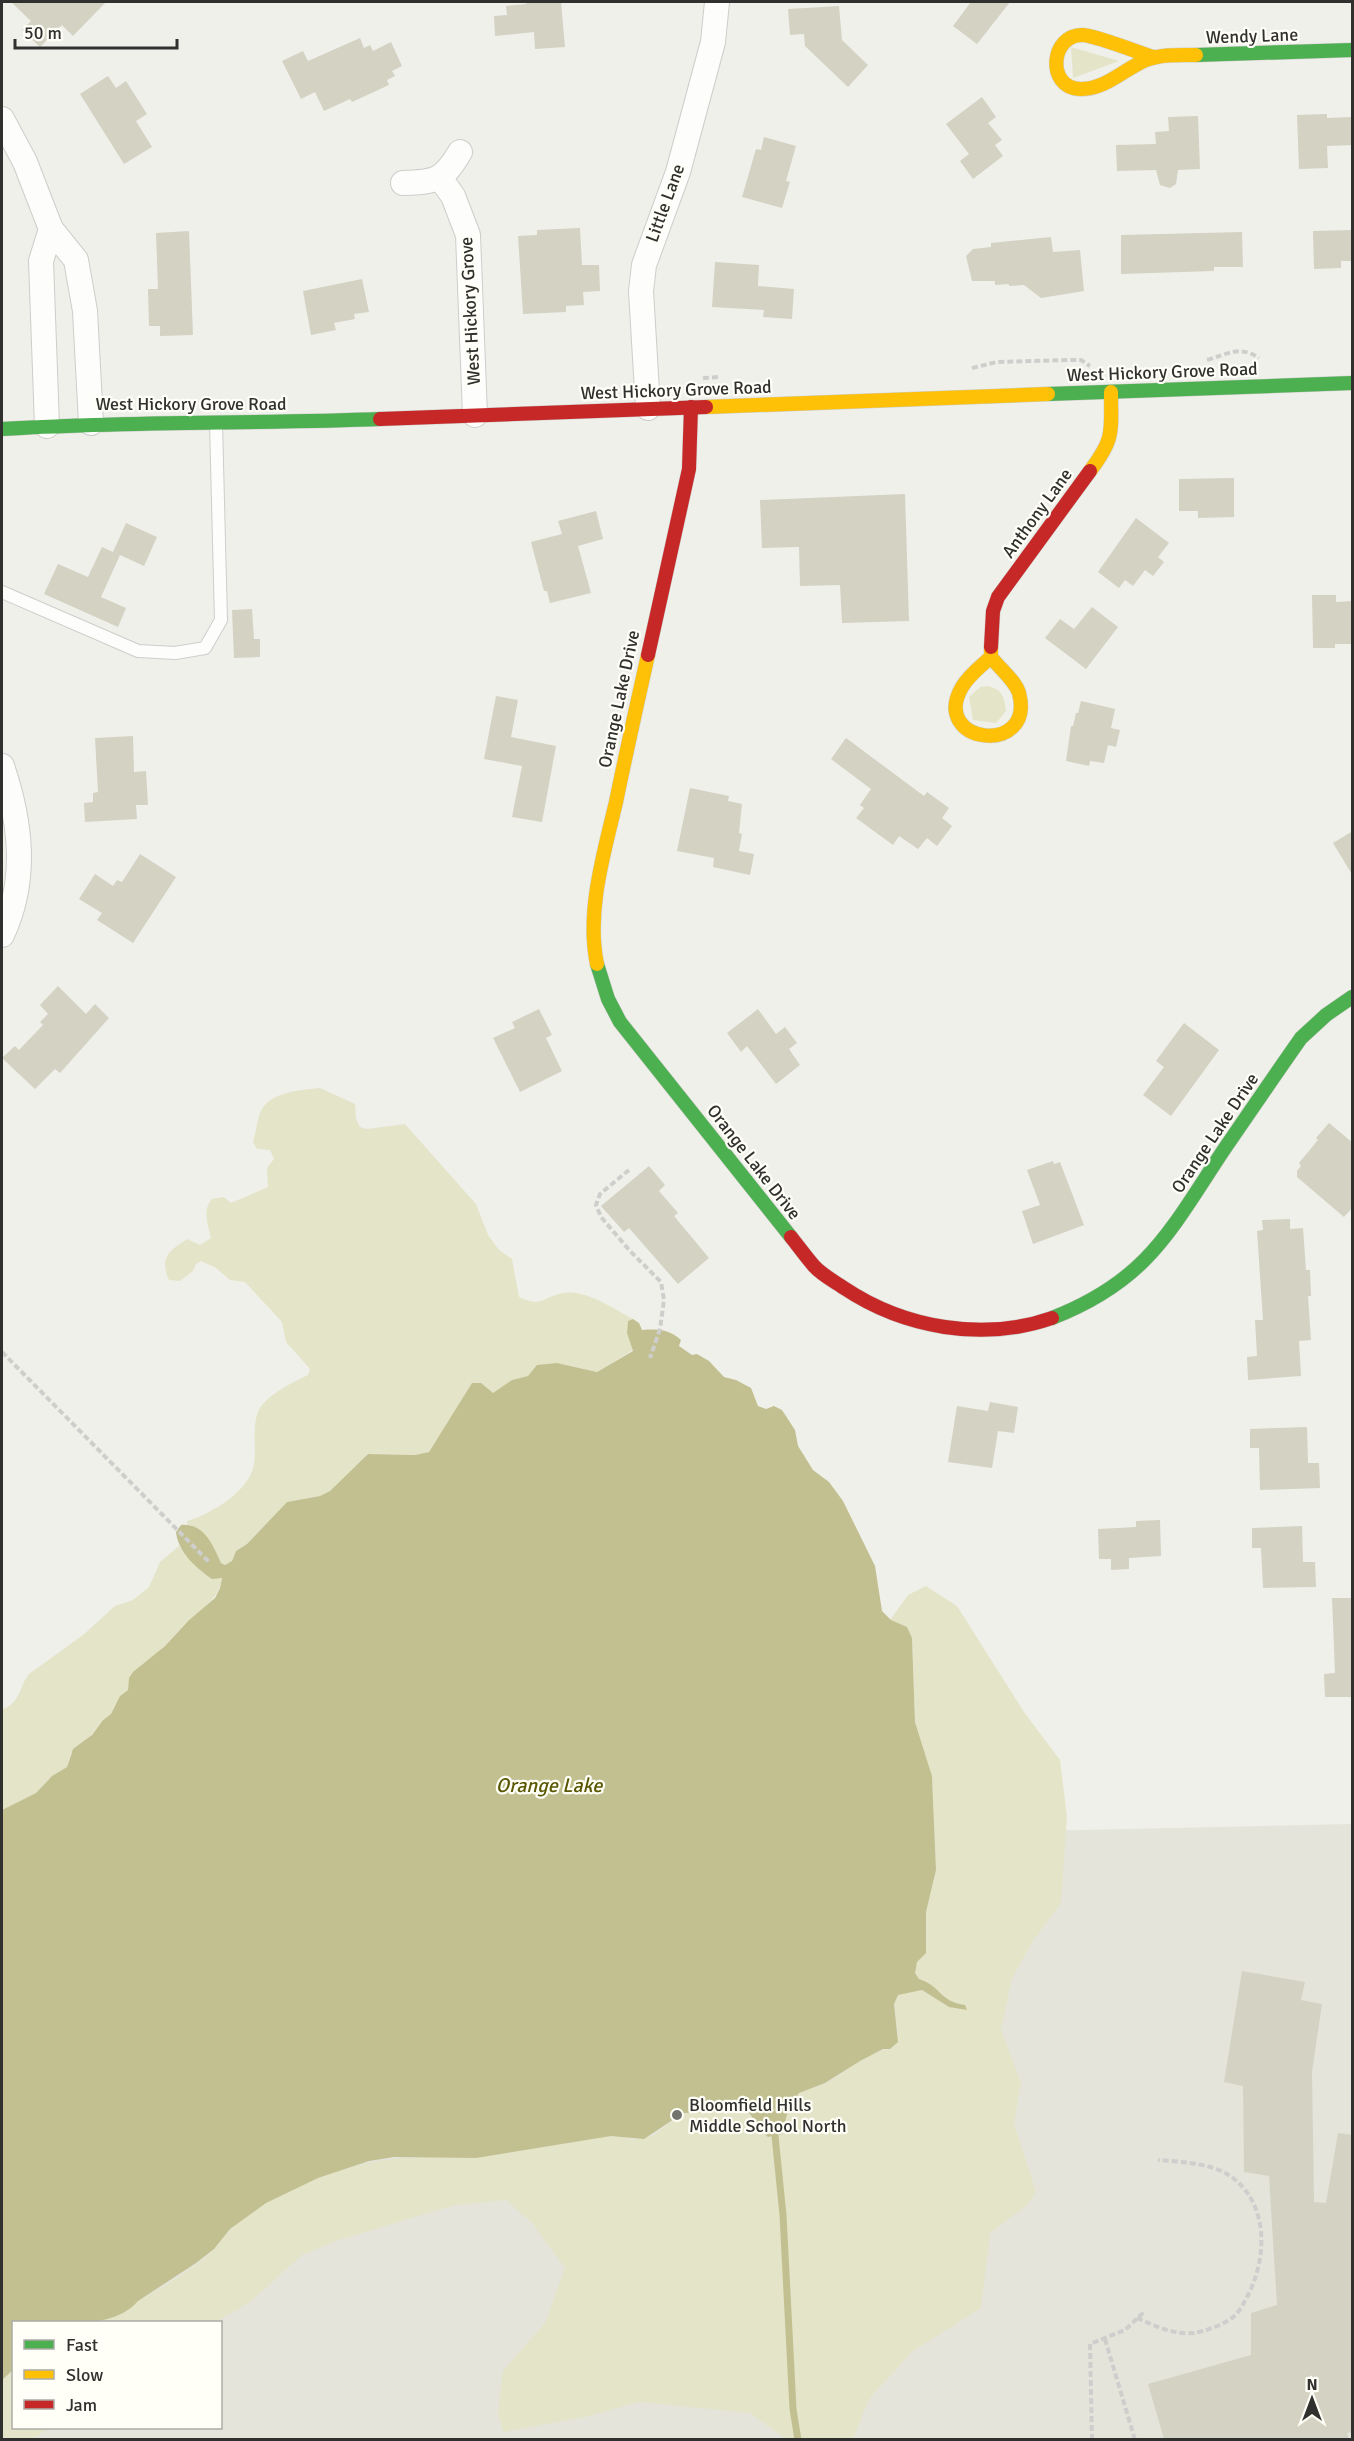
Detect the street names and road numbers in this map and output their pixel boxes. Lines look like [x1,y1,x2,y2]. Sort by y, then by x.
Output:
street label: Wendy Lane [1205,23,1299,49]
street label: Little Lane [641,161,689,245]
street label: West Hickory Grove [455,236,485,386]
street label: West Hickory Grove Road [1066,358,1258,386]
street label: West Hickory Grove Road [580,376,772,404]
street label: West Hickory Grove Road [95,393,287,415]
street label: Anthony Lane [997,464,1077,562]
street label: Orange Lake Drive [594,628,644,770]
street label: Orange Lake Drive [1167,1069,1263,1197]
street label: Orange Lake Drive [702,1100,806,1224]

